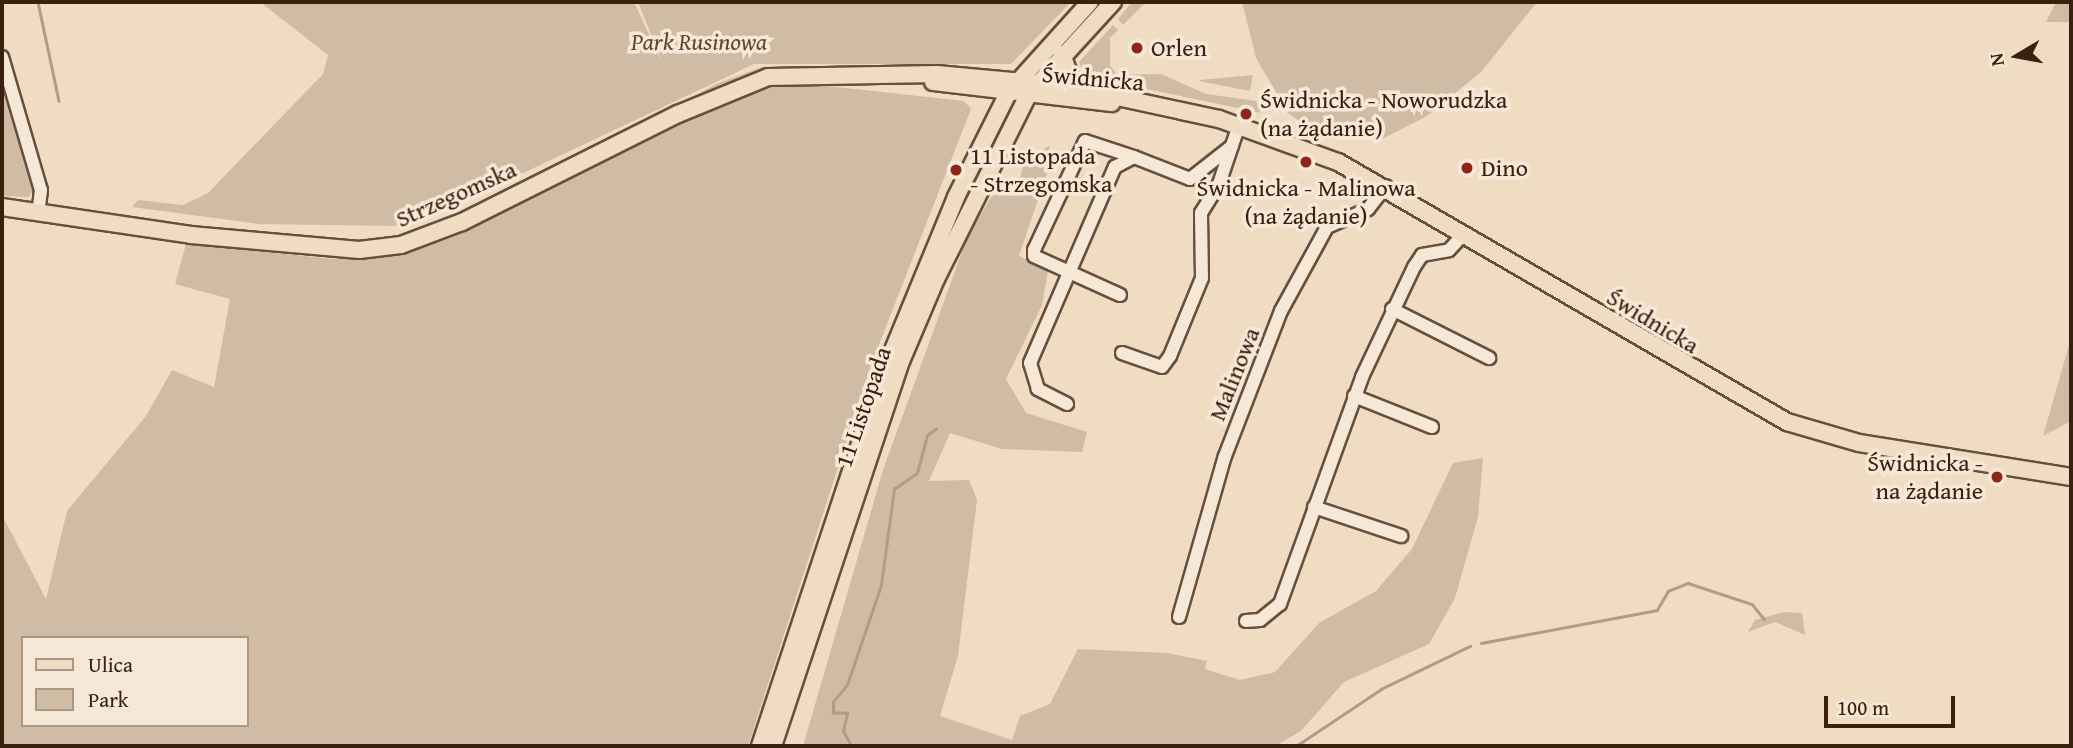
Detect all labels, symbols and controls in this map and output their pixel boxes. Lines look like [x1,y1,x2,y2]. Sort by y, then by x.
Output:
north arrow [1982,21,2052,91]
park label: Park Rusinowa [631,28,767,56]
place label: Orlen [1151,34,1207,62]
marker: Orlen [1129,40,1145,56]
text: N [1981,51,2011,68]
street label: Świdnicka [1041,59,1145,97]
place label: Świdnicka - Noworudzka (na żądanie) [1260,86,1507,142]
marker: Świdnicka - Noworudzka (na żądanie) [1238,106,1254,122]
place label: 11 Listopada - Strzegomska [970,142,1112,198]
marker: Świdnicka - Malinowa (na żądanie) [1298,154,1314,170]
place label: Dino [1481,154,1528,182]
street label: Strzegomska [391,155,521,233]
marker: Dino [1459,160,1475,176]
marker: 11 Listopada - Strzegomska [948,162,964,178]
place label: Świdnicka - Malinowa (na żądanie) [1196,174,1416,230]
street label: Świdnicka [1602,282,1704,360]
street label: Malinowa [1202,323,1266,425]
street label: 11 Listopada [829,343,897,471]
place label: Świdnicka - na żądanie [1867,449,1983,505]
marker: Świdnicka - na żądanie [1989,469,2005,485]
legend [21,636,248,727]
text: Ulica [88,649,133,680]
scale bar [1828,682,1959,726]
text: Park [88,684,129,715]
text: 100 m [1837,692,1889,723]

